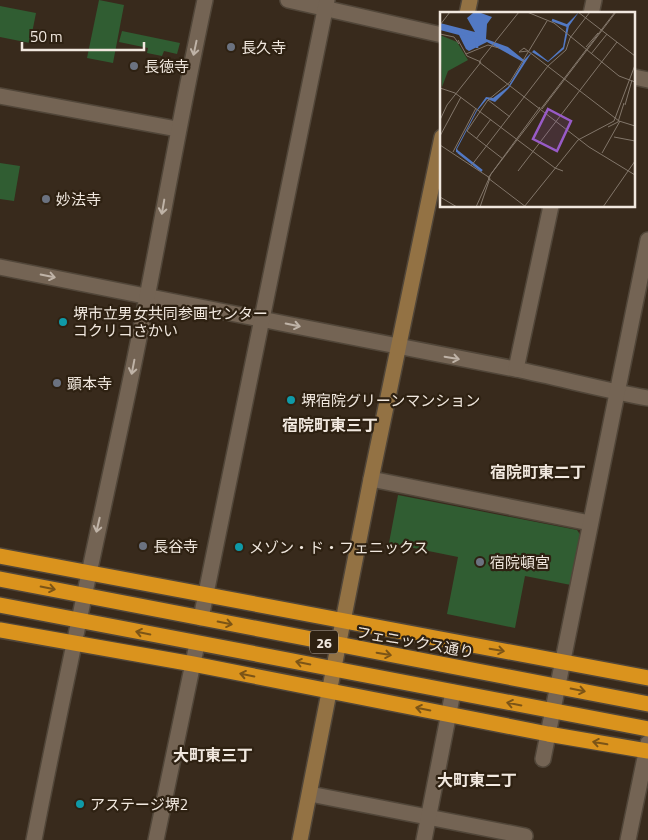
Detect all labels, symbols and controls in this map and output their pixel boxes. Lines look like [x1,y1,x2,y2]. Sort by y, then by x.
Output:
inset map [440,12,636,208]
scale bar [22,20,145,52]
text: 50 m [30,25,63,48]
place label: 長久寺 [241,36,286,59]
one-way arrow [190,39,199,55]
marker: 長久寺 [225,41,237,53]
place label: 長徳寺 [144,55,189,78]
marker: 長徳寺 [128,60,140,72]
place label: 妙法寺 [56,188,101,211]
marker: 妙法寺 [40,193,52,205]
one-way arrow [158,199,168,215]
one-way arrow [39,272,55,282]
place label: 堺市立男女共同参画センター コクリコさかい [73,302,268,342]
marker: 堺市立男女共同参画センター コクリコさかい [57,316,69,328]
one-way arrow [285,321,301,330]
one-way arrow [444,353,460,363]
one-way arrow [128,358,137,374]
place label: 顕本寺 [67,372,112,395]
marker: 顕本寺 [51,377,63,389]
place label: 堺宿院グリーンマンション [301,389,480,412]
marker: 堺宿院グリーンマンション [285,394,297,406]
district label: 宿院町東三丁 [282,413,378,437]
district label: 宿院町東二丁 [490,460,586,484]
one-way arrow [93,517,102,533]
place label: 長谷寺 [153,535,198,558]
place label: メゾン・ド・フェニックス [249,536,429,559]
marker: 長谷寺 [137,540,149,552]
marker: メゾン・ド・フェニックス [233,541,245,553]
place label: 宿院頓宮 [490,551,550,574]
marker: 宿院頓宮 [474,556,486,568]
one-way arrow [39,584,55,594]
one-way arrow [216,618,232,628]
street label: フェニックス通り [354,620,476,664]
one-way arrow [136,628,152,637]
road number: 26 [310,630,338,654]
one-way arrow [488,645,504,655]
one-way arrow [376,649,392,659]
one-way arrow [295,658,311,667]
one-way arrow [240,670,256,679]
one-way arrow [570,686,586,696]
one-way arrow [507,699,523,708]
one-way arrow [416,703,432,713]
one-way arrow [592,737,608,747]
district label: 大町東三丁 [173,743,253,767]
district label: 大町東二丁 [437,768,517,792]
place label: アステージ堺2 [90,793,188,816]
marker: アステージ堺2 [74,798,86,810]

